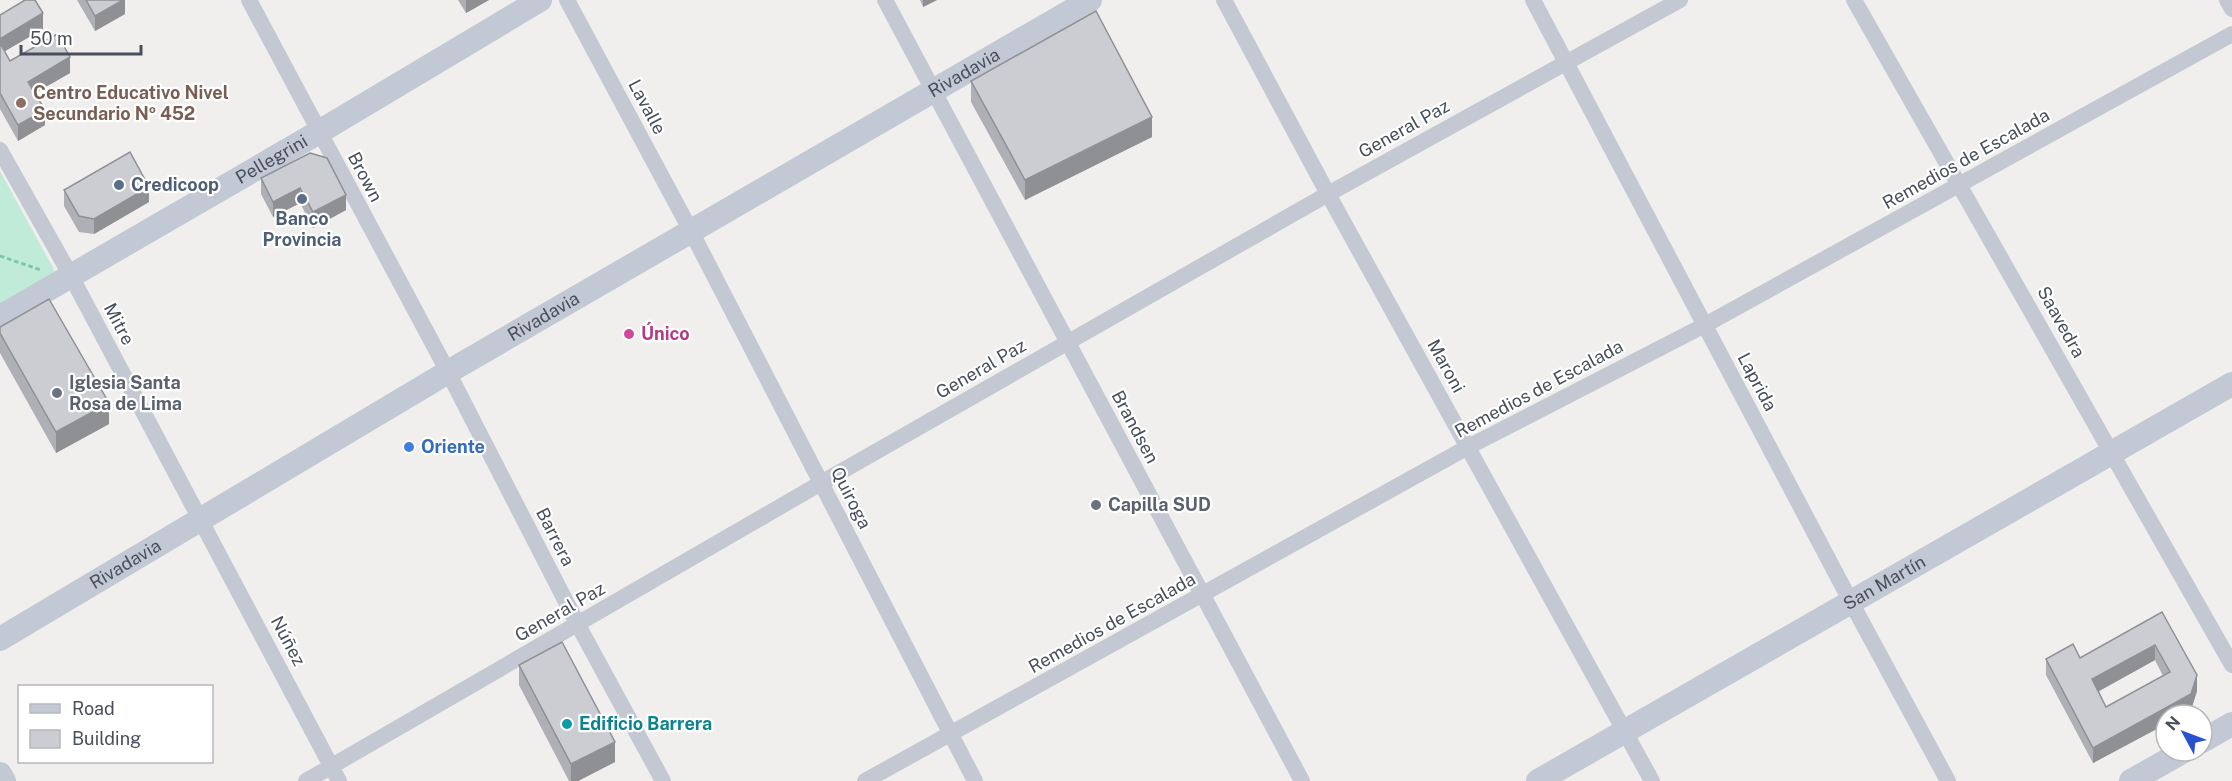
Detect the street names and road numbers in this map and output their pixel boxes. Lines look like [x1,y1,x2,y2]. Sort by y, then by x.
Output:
street label: Rivadavia [924,44,1003,101]
street label: Lavalle [624,76,671,138]
street label: General Paz [1355,95,1453,162]
street label: Remedios de Escalada [1879,104,2053,213]
street label: Pellegrini [232,130,311,188]
street label: Brown [344,148,387,205]
street label: Saavedra [2033,282,2090,361]
street label: Rivadavia [504,287,583,345]
street label: Mitre [100,299,139,348]
street label: General Paz [932,334,1029,403]
street label: Maroni [1423,335,1470,396]
street label: Remedios de Escalada [1451,335,1626,442]
street label: Laprida [1733,349,1781,414]
street label: Brandsen [1107,387,1163,467]
street label: Quiroga [827,463,876,532]
street label: Barrera [532,504,579,570]
street label: Rivadavia [86,535,165,593]
street label: San Martín [1839,551,1929,614]
street label: Remedios de Escalada [1025,568,1199,677]
street label: General Paz [511,577,608,646]
street label: Núñez [267,612,310,669]

